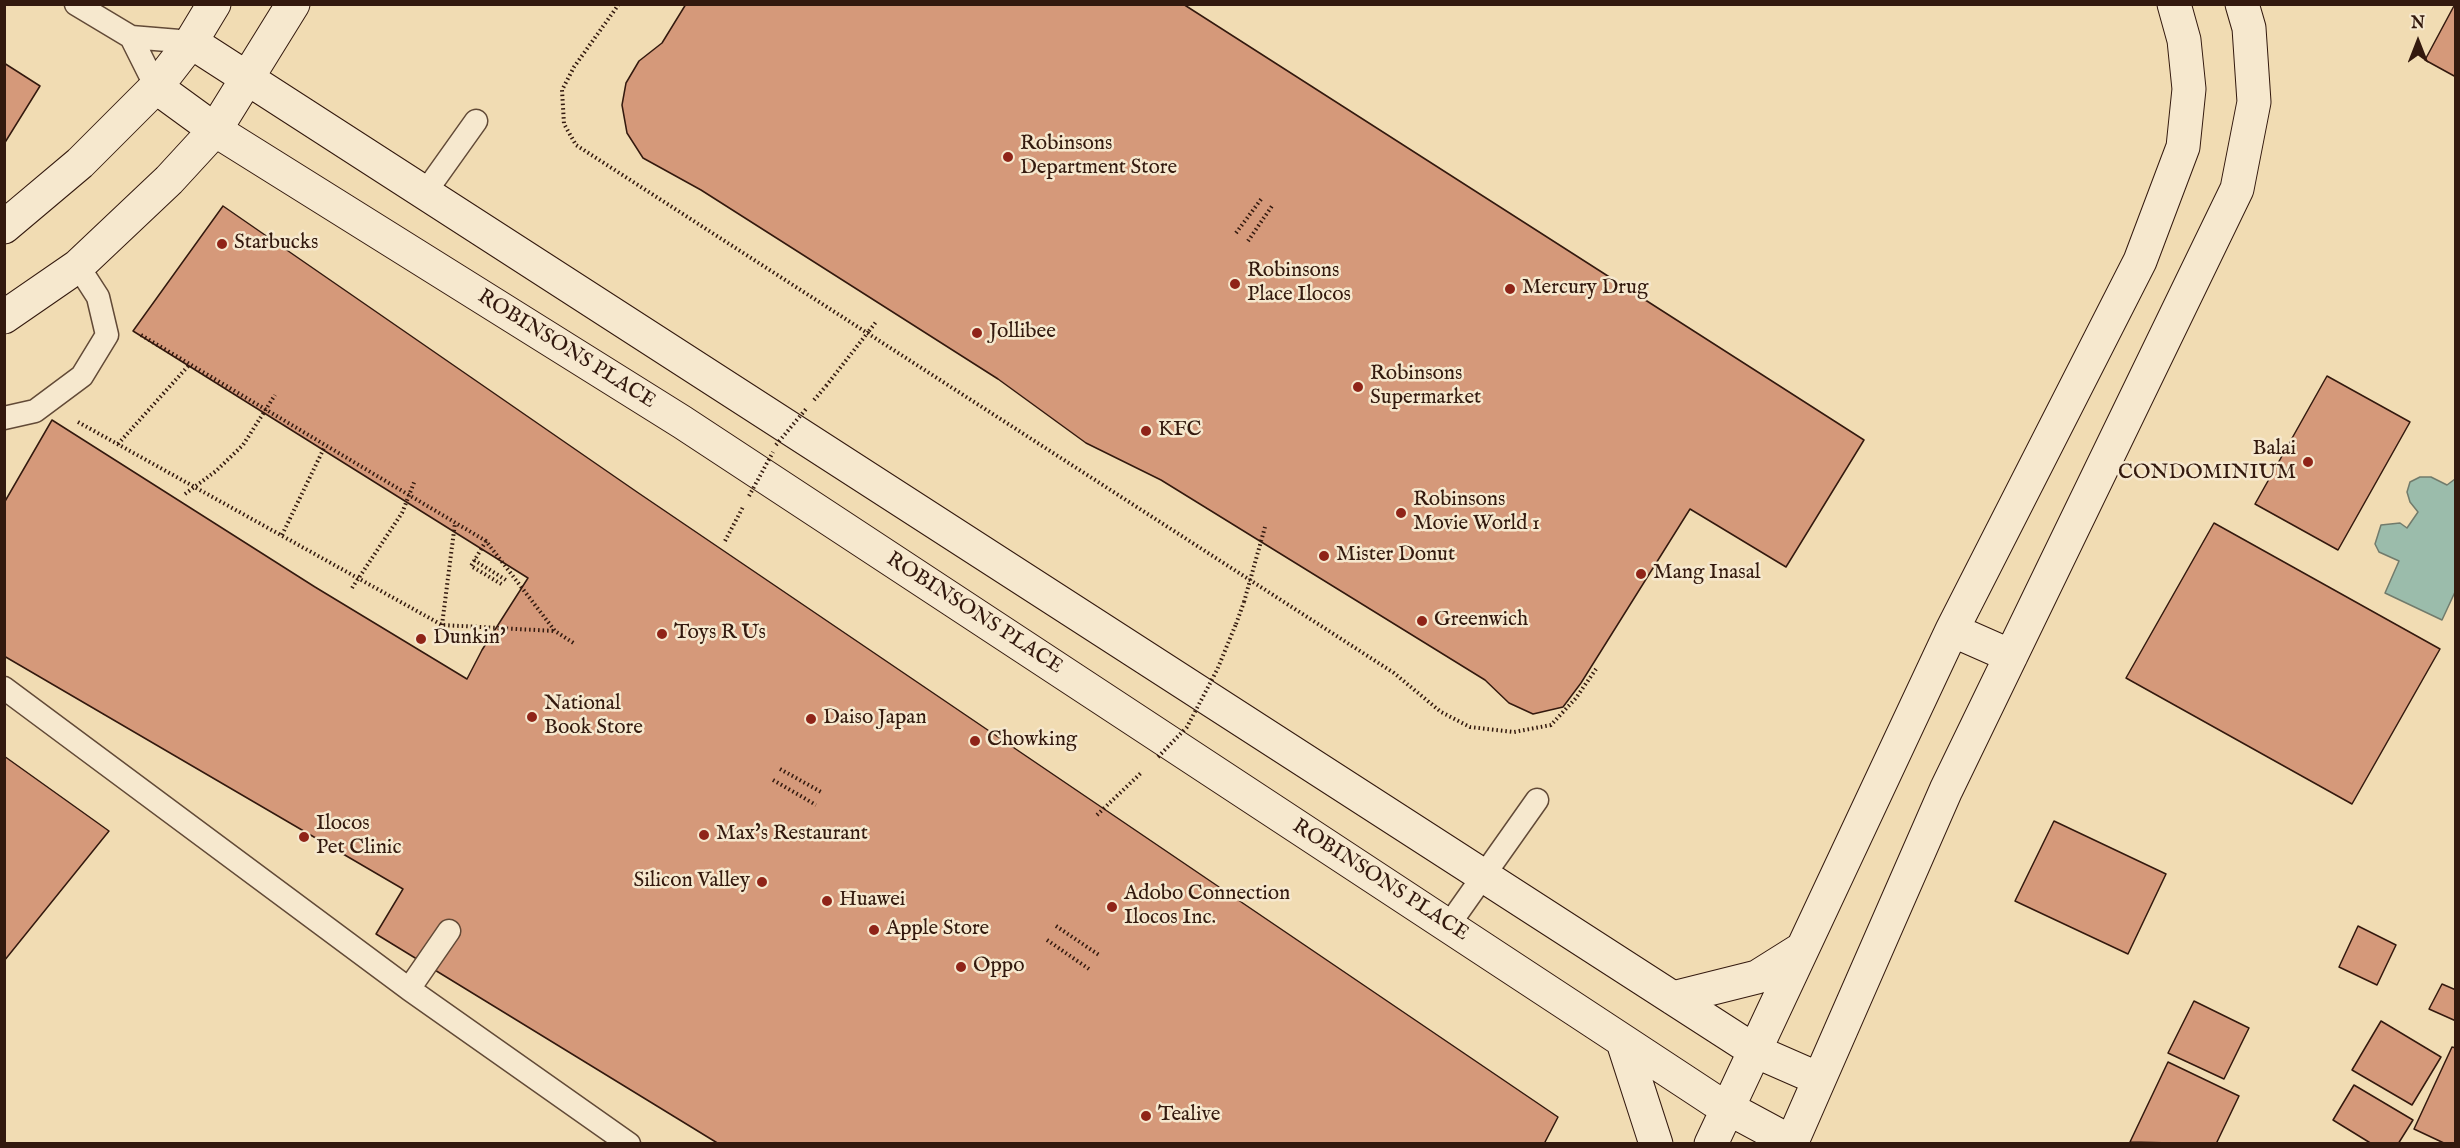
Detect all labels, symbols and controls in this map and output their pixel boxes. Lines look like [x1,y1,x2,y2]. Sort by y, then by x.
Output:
north arrow [2388,12,2448,72]
text: N [2411,14,2425,34]
place label: Robinsons Department Store [1020,132,1177,182]
marker: Robinsons Department Store [1001,150,1015,164]
place label: Starbucks [234,231,318,257]
marker: Starbucks [215,237,229,251]
place label: Robinsons Place Ilocos [1247,259,1351,309]
place label: Mercury Drug [1522,276,1648,302]
marker: Robinsons Place Ilocos [1228,277,1242,291]
marker: Mercury Drug [1503,282,1517,296]
street label: ROBINSONS PLACE [472,285,660,415]
place label: Jollibee [989,320,1056,346]
marker: Jollibee [970,326,984,340]
place label: Robinsons Supermarket [1370,362,1481,412]
marker: Robinsons Supermarket [1351,380,1365,394]
place label: KFC [1158,418,1202,444]
marker: KFC [1139,424,1153,438]
place label: Balai CONDOMINIUM [2118,437,2296,487]
marker: Balai CONDOMINIUM [2301,455,2315,469]
place label: Robinsons Movie World 1 [1413,488,1540,538]
marker: Robinsons Movie World 1 [1394,506,1408,520]
place label: Mister Donut [1336,543,1455,569]
street label: ROBINSONS PLACE [881,548,1067,680]
marker: Mister Donut [1317,549,1331,563]
place label: Mang Inasal [1653,561,1760,587]
marker: Mang Inasal [1634,567,1648,581]
place label: Greenwich [1434,608,1528,634]
marker: Greenwich [1415,614,1429,628]
place label: Toys R Us [674,621,766,647]
place label: Dunkin' [433,626,506,652]
marker: Toys R Us [655,627,669,641]
marker: Dunkin' [414,632,428,646]
place label: National Book Store [544,692,643,742]
place label: Daiso Japan [823,706,927,732]
marker: National Book Store [525,710,539,724]
marker: Daiso Japan [804,712,818,726]
place label: Chowking [987,728,1077,754]
marker: Chowking [968,734,982,748]
place label: Ilocos Pet Clinic [316,812,401,862]
street label: ROBINSONS PLACE [1287,815,1473,947]
place label: Max's Restaurant [716,822,868,848]
marker: Max's Restaurant [697,828,711,842]
marker: Ilocos Pet Clinic [297,830,311,844]
place label: Silicon Valley [633,869,750,895]
marker: Silicon Valley [755,875,769,889]
place label: Adobo Connection Ilocos Inc. [1124,882,1290,932]
place label: Huawei [839,888,905,914]
marker: Huawei [820,894,834,908]
marker: Adobo Connection Ilocos Inc. [1105,900,1119,914]
place label: Apple Store [886,917,989,943]
marker: Apple Store [867,923,881,937]
place label: Oppo [973,954,1024,980]
marker: Oppo [954,960,968,974]
place label: Tealive [1158,1103,1220,1129]
marker: Tealive [1139,1109,1153,1123]

